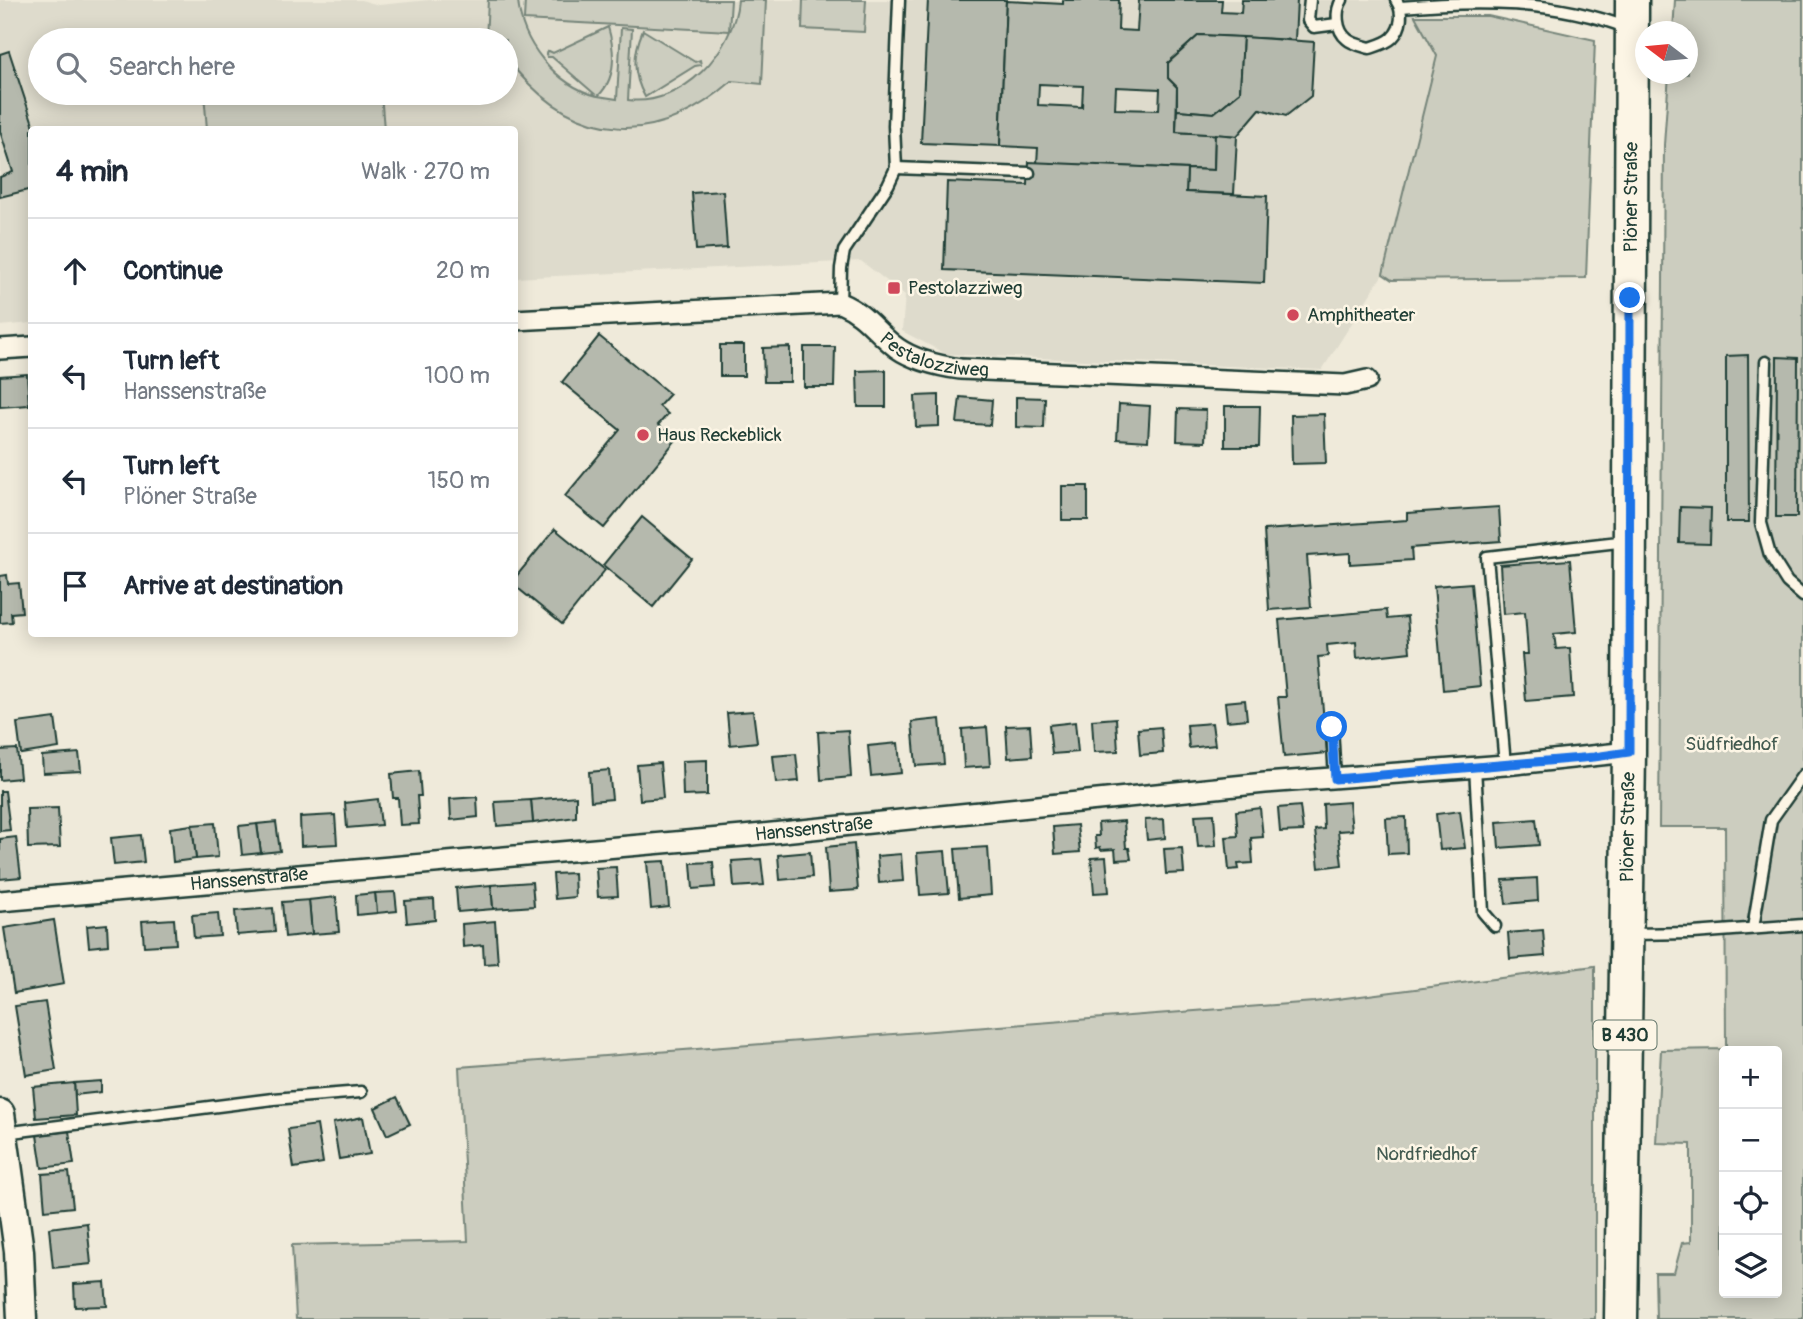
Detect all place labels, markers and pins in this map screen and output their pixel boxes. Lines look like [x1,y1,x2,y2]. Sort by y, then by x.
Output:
place label: Pestolazziweg [908,276,1023,300]
marker: Pestolazziweg [886,280,902,296]
place label: Amphitheater [1307,303,1415,327]
marker: Amphitheater [1285,307,1301,323]
place label: Haus Reckeblick [657,423,782,447]
marker: Haus Reckeblick [635,427,651,443]

